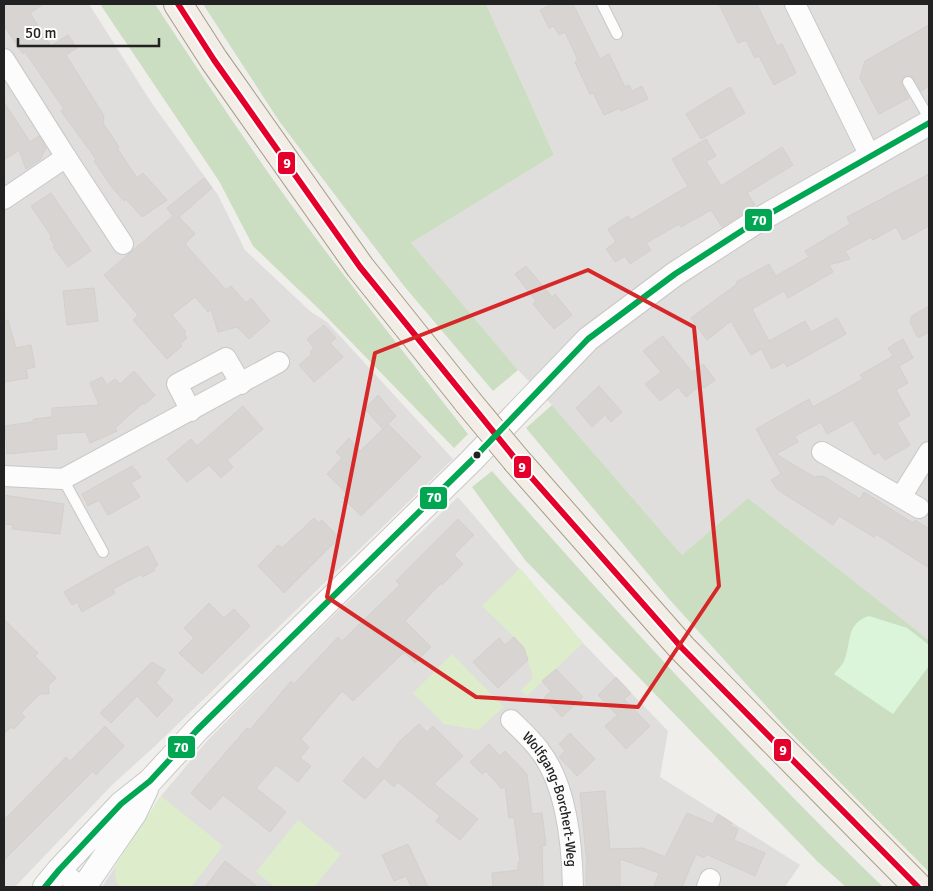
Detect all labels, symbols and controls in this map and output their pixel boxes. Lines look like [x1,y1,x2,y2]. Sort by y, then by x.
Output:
scale bar [18,15,159,47]
text: 50 m [25,24,56,42]
line badge: 9 [277,151,296,175]
text: 9 [283,155,291,172]
line badge: 70 [744,208,773,232]
text: 70 [751,212,767,229]
unlabelled marker [472,450,482,460]
line badge: 9 [513,455,532,479]
text: 9 [518,459,526,476]
line badge: 70 [419,486,448,510]
text: 70 [426,489,442,506]
street label: Wolfgang-Borchert-Weg [518,728,580,867]
line badge: 70 [167,735,196,759]
line badge: 9 [773,738,792,762]
text: 70 [173,739,189,756]
text: 9 [779,742,787,759]

